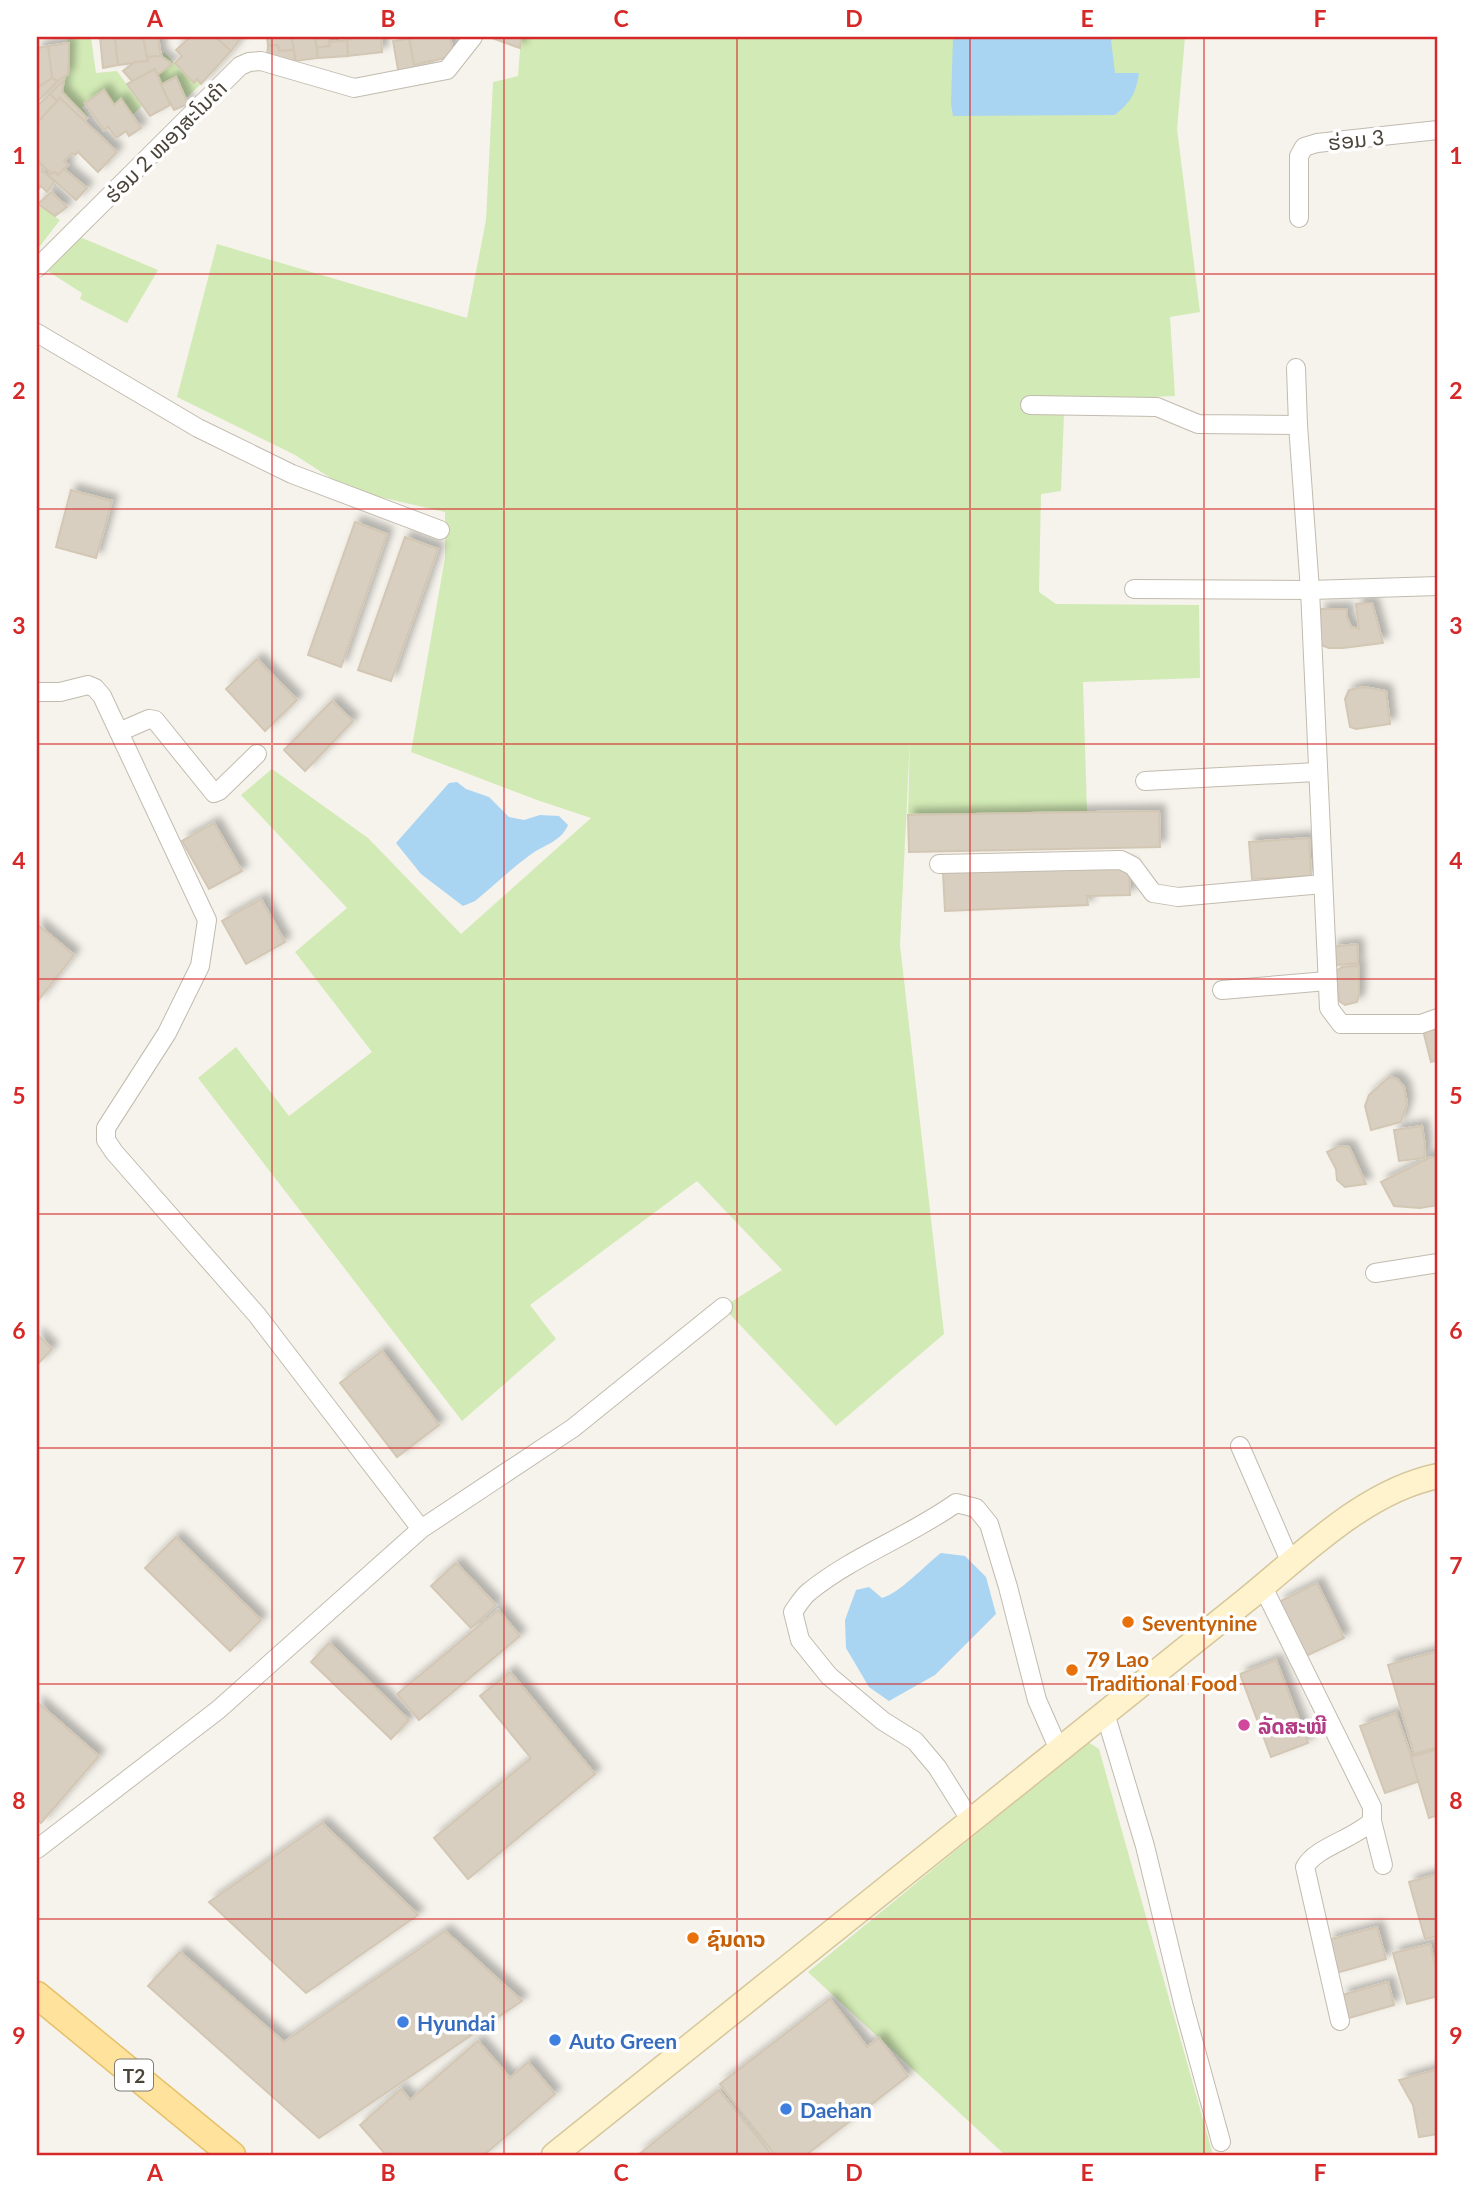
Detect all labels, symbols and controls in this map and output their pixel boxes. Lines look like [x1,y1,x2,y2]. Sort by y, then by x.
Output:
text: A [146,4,164,32]
text: B [380,4,396,32]
text: C [613,4,629,32]
text: D [845,4,863,32]
text: E [1080,4,1094,32]
text: F [1313,4,1327,32]
street label: ຮ່ອມ 2 ໜອງສະໂນຄໍາ [99,75,231,207]
street label: ຮ່ອມ 3 [1327,124,1385,154]
text: 1 [12,141,26,169]
text: 1 [1449,141,1463,169]
text: 2 [12,376,26,404]
text: 2 [1449,376,1463,404]
text: 3 [12,611,26,639]
text: 3 [1449,611,1463,639]
text: 4 [12,846,26,874]
text: 4 [1449,846,1463,874]
text: 5 [12,1081,26,1109]
text: 5 [1449,1081,1463,1109]
text: 6 [12,1316,26,1344]
text: 6 [1449,1316,1463,1344]
text: 7 [12,1551,26,1579]
text: 7 [1449,1551,1463,1579]
place label: Seventynine [1142,1610,1257,1635]
marker: Seventynine [1120,1614,1136,1630]
place label: 79 Lao Traditional Food [1086,1646,1237,1695]
marker: 79 Lao Traditional Food [1064,1662,1080,1678]
place label: ລັດສະໝີ [1258,1713,1327,1738]
marker: ລັດສະໝີ [1236,1717,1252,1733]
text: 8 [12,1786,26,1814]
text: 8 [1449,1786,1463,1814]
place label: ຊົນດາວ [707,1926,766,1951]
marker: ຊົນດາວ [685,1930,701,1946]
place label: Hyundai [417,2010,496,2035]
marker: Hyundai [395,2014,411,2030]
text: 9 [12,2021,26,2049]
text: 9 [1449,2021,1463,2049]
place label: Auto Green [568,2028,677,2053]
marker: Auto Green [547,2032,563,2048]
road number: T2 [115,2060,153,2090]
place label: Daehan [800,2097,872,2122]
marker: Daehan [778,2101,794,2117]
text: A [146,2158,164,2186]
text: B [380,2158,396,2186]
text: C [613,2158,629,2186]
text: D [845,2158,863,2186]
text: E [1080,2158,1094,2186]
text: F [1313,2158,1327,2186]

